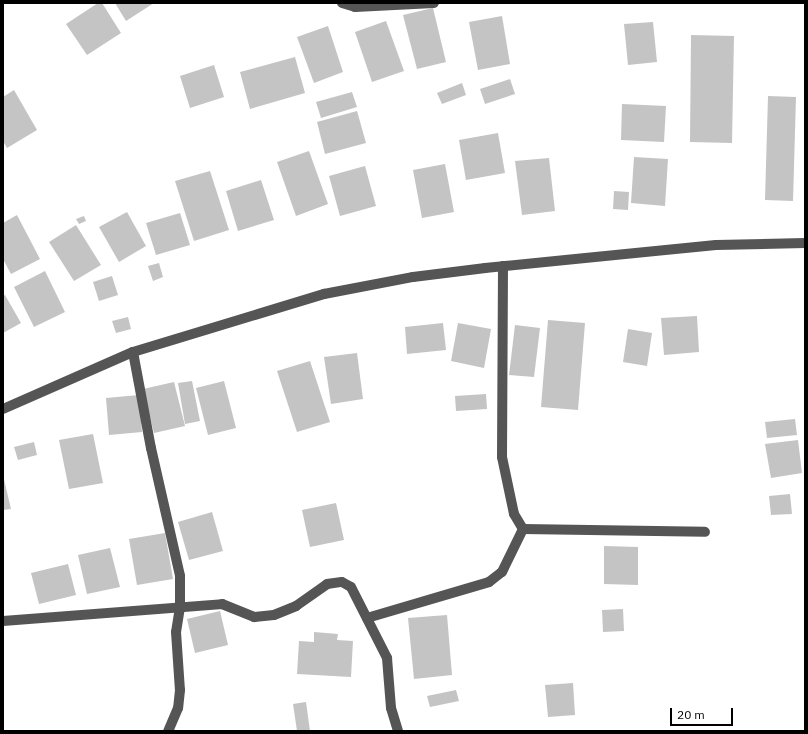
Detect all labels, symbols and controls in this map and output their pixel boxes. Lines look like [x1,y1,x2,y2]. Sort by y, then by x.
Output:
scale bar [672,700,735,726]
text: 20 m [677,707,705,722]

